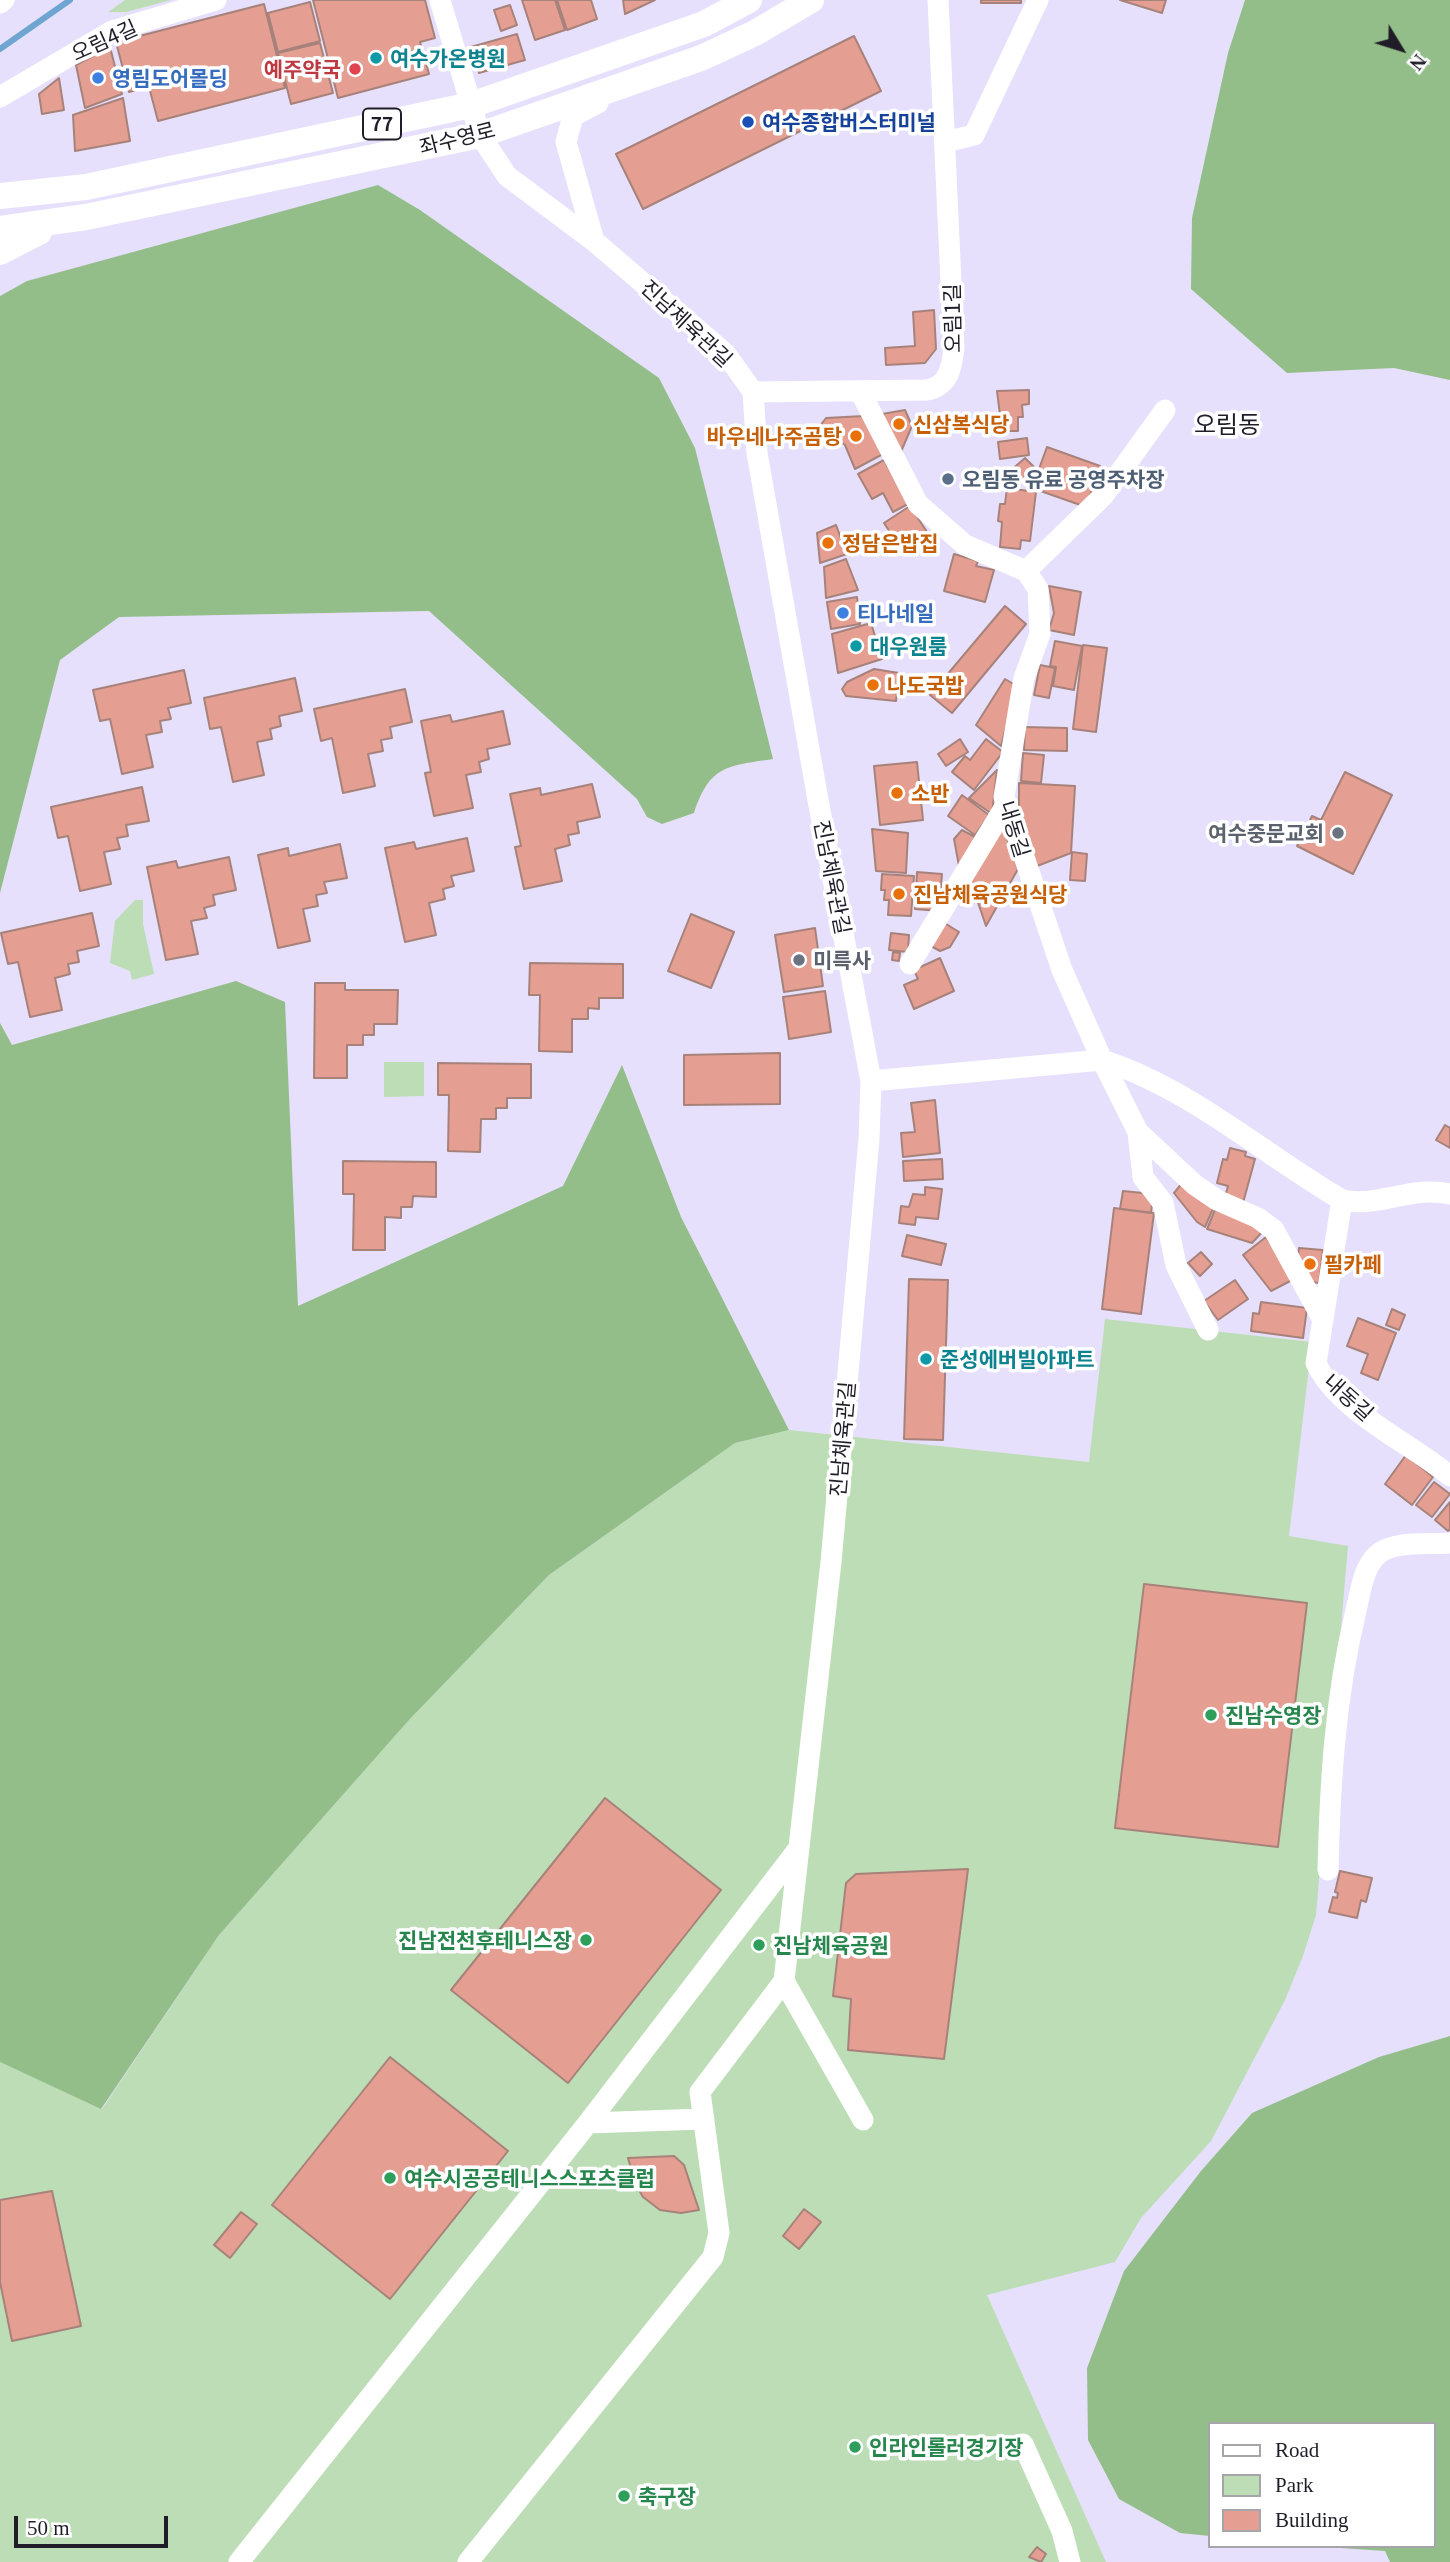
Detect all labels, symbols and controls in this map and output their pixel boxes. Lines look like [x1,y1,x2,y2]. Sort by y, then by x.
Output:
street label: 오림4길 [67,14,141,66]
north arrow [1366,14,1436,84]
place label: 여수가온병원 [390,45,506,71]
marker: 여수가온병원 [368,50,384,66]
text: N [1405,50,1430,74]
place label: 예주약국 [264,56,341,82]
marker: 예주약국 [347,61,363,77]
place label: 영림도어몰딩 [112,65,228,91]
marker: 영림도어몰딩 [90,70,106,86]
road number: 77 [363,108,401,140]
place label: 여수종합버스터미널 [762,109,936,135]
marker: 여수종합버스터미널 [740,114,756,130]
street label: 좌수영로 [416,116,498,160]
street label: 진남체육관길 [636,274,738,372]
street label: 오림1길 [939,283,965,353]
district label: 오림동 [1194,410,1260,438]
place label: 신삼복식당 [913,411,1010,437]
marker: 신삼복식당 [891,416,907,432]
place label: 바우네나주곰탕 [707,423,842,449]
marker: 바우네나주곰탕 [848,428,864,444]
place label: 오림동 유료 공영주차장 [962,466,1165,492]
marker: 오림동 유료 공영주차장 [940,471,956,487]
place label: 정담은밥집 [842,530,939,556]
marker: 정담은밥집 [820,535,836,551]
place label: 티나네일 [857,600,934,626]
marker: 티나네일 [835,605,851,621]
place label: 대우원룸 [870,633,947,659]
marker: 대우원룸 [848,638,864,654]
place label: 나도국밥 [887,672,964,698]
marker: 나도국밥 [865,677,881,693]
place label: 소반 [911,780,950,806]
marker: 소반 [889,785,905,801]
street label: 내동길 [994,798,1036,860]
street label: 진남체육관길 [810,818,856,936]
place label: 여수중문교회 [1208,820,1324,846]
marker: 여수중문교회 [1330,825,1346,841]
place label: 진남체육공원식당 [913,881,1068,907]
marker: 진남체육공원식당 [891,886,907,902]
place label: 미륵사 [813,947,871,973]
marker: 미륵사 [791,952,807,968]
place label: 필카페 [1324,1251,1382,1277]
marker: 필카페 [1302,1256,1318,1272]
place label: 준성에버빌아파트 [940,1346,1095,1372]
marker: 준성에버빌아파트 [918,1351,934,1367]
street label: 내동길 [1319,1368,1379,1426]
street label: 진남체육관길 [824,1380,860,1498]
place label: 진남수영장 [1225,1702,1322,1728]
marker: 진남수영장 [1203,1707,1219,1723]
place label: 진남전천후테니스장 [398,1927,572,1953]
marker: 진남전천후테니스장 [578,1932,594,1948]
place label: 진남체육공원 [773,1932,889,1958]
marker: 진남체육공원 [751,1937,767,1953]
place label: 여수시공공테니스스포츠클럽 [404,2165,655,2191]
marker: 여수시공공테니스스포츠클럽 [382,2170,398,2186]
legend [1208,2422,1436,2548]
place label: 인라인롤러경기장 [869,2434,1024,2460]
text: Road [1275,2438,1319,2462]
marker: 인라인롤러경기장 [847,2439,863,2455]
text: Park [1275,2473,1314,2497]
place label: 축구장 [638,2483,696,2509]
marker: 축구장 [616,2488,632,2504]
scale bar [18,2502,172,2546]
text: Building [1275,2508,1349,2532]
text: 50 m [27,2516,70,2540]

